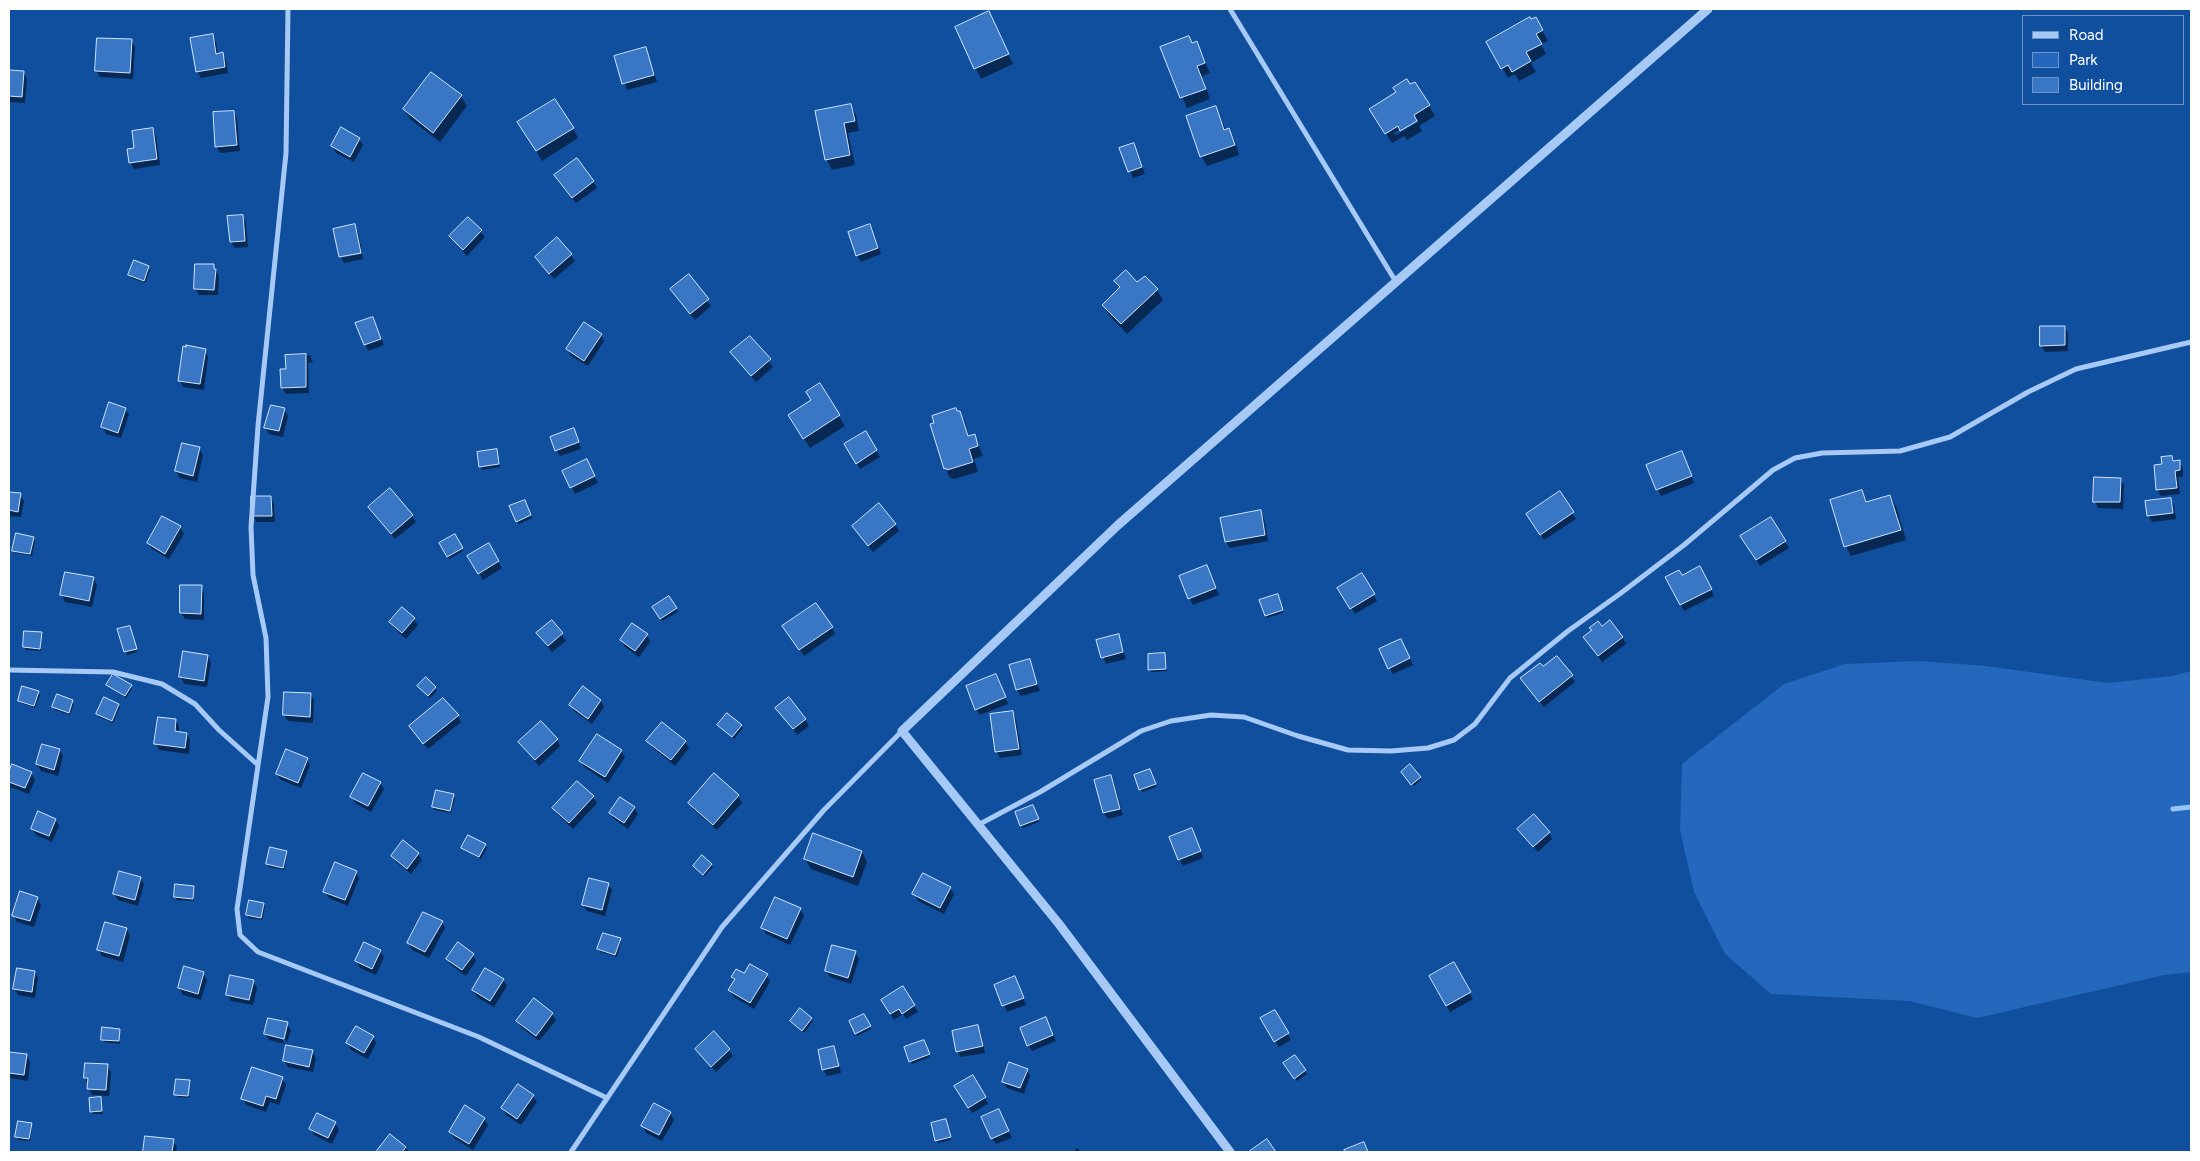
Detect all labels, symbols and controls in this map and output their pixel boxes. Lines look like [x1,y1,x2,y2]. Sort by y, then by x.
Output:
legend [2022,15,2185,105]
text: Road [2069,26,2104,44]
text: Park [2069,51,2098,69]
text: Building [2069,76,2123,94]

